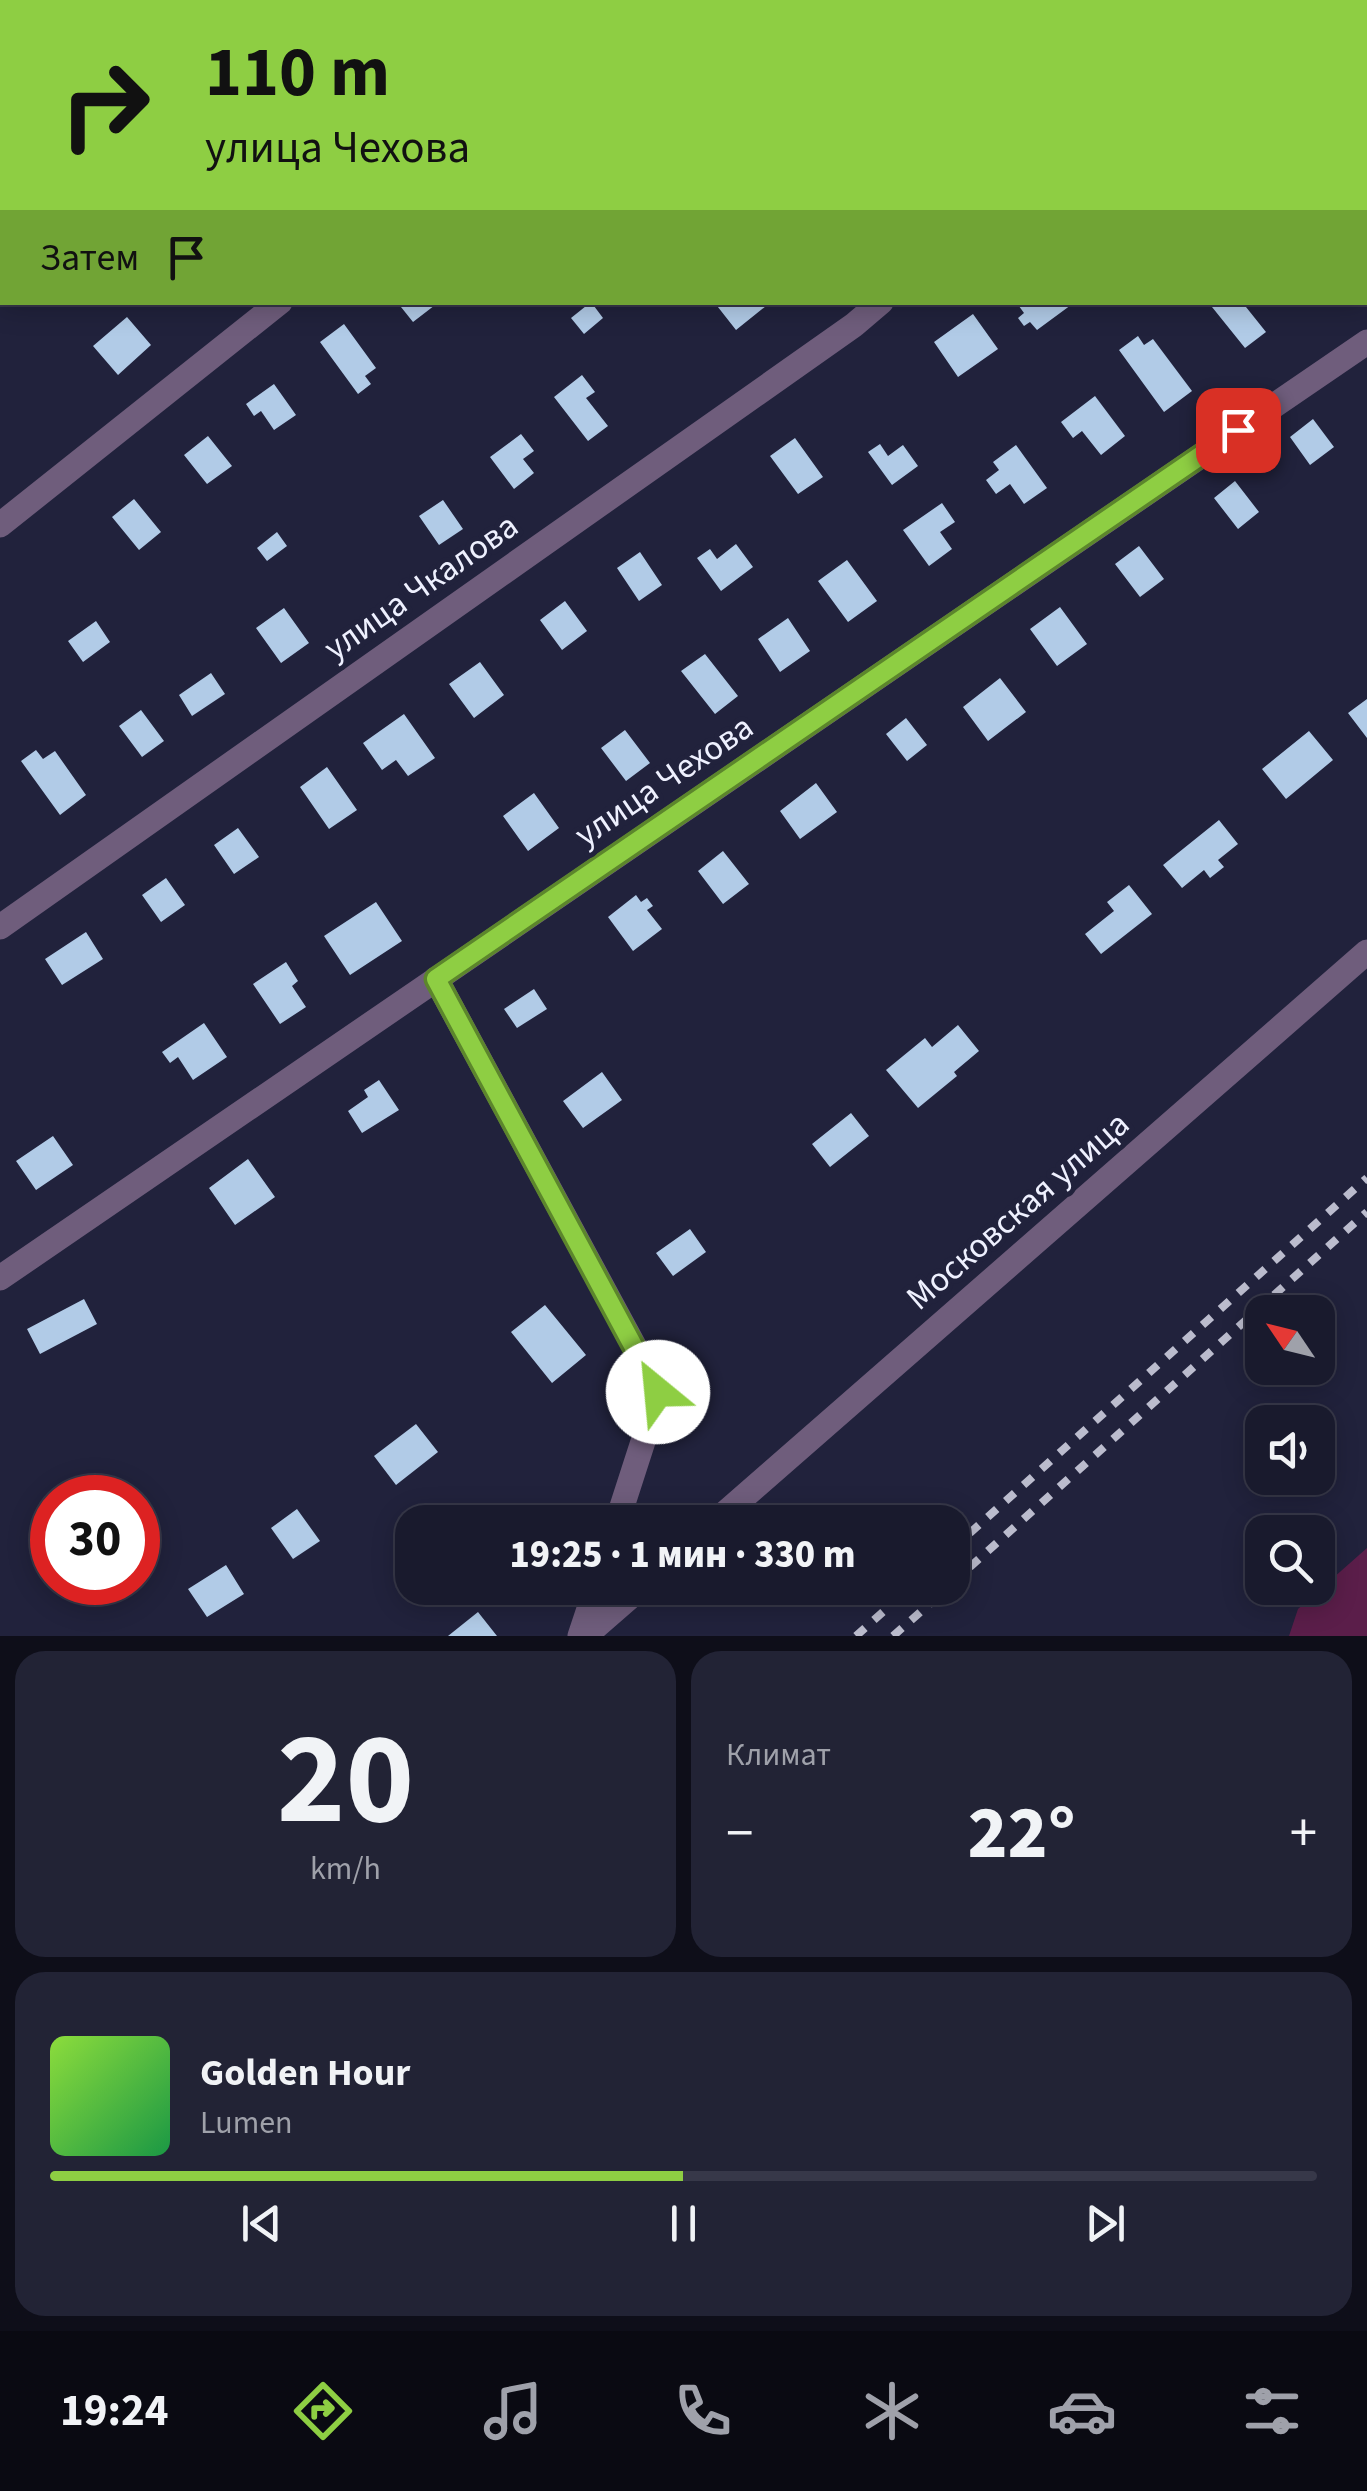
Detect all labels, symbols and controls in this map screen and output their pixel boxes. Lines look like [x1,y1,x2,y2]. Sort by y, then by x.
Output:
text: 110 m [205,23,390,123]
icon: right [40,40,170,170]
text: улица Чехова [205,116,470,180]
icon: arrive [159,230,214,285]
text: Затем [40,231,139,285]
pin [1196,388,1281,473]
icon: arrive [1211,403,1266,458]
street label: улица Чкалова [314,501,528,673]
street label: улица Чехова [565,703,763,859]
street label: Московская улица [895,1100,1141,1322]
north arrow [1245,1295,1335,1385]
map controls [1245,1295,1335,1605]
position arrow [606,1340,710,1444]
button: sound [1245,1405,1335,1495]
speed limit sign: 30 [30,1475,160,1605]
button: search [1245,1515,1335,1605]
text: 19:25 · 1 мин · 330 m [510,1528,855,1582]
text: 20 [277,1688,414,1873]
text: Климат [726,1732,831,1778]
text: 22° [968,1780,1075,1887]
text: − [726,1795,753,1873]
text: + [1290,1795,1317,1873]
text: km/h [310,1846,381,1892]
text: Golden Hour [200,2046,410,2100]
text: Lumen [200,2100,293,2146]
icon: previous [234,2196,289,2251]
icon: pause [656,2196,711,2251]
icon: next [1078,2196,1133,2251]
icon: directions [288,2376,358,2446]
icon: music [478,2376,548,2446]
icon: phone [668,2376,738,2446]
icon: climate [857,2376,927,2446]
icon: car [1047,2376,1117,2446]
icon: filters [1237,2376,1307,2446]
text: 19:24 [60,2379,168,2443]

